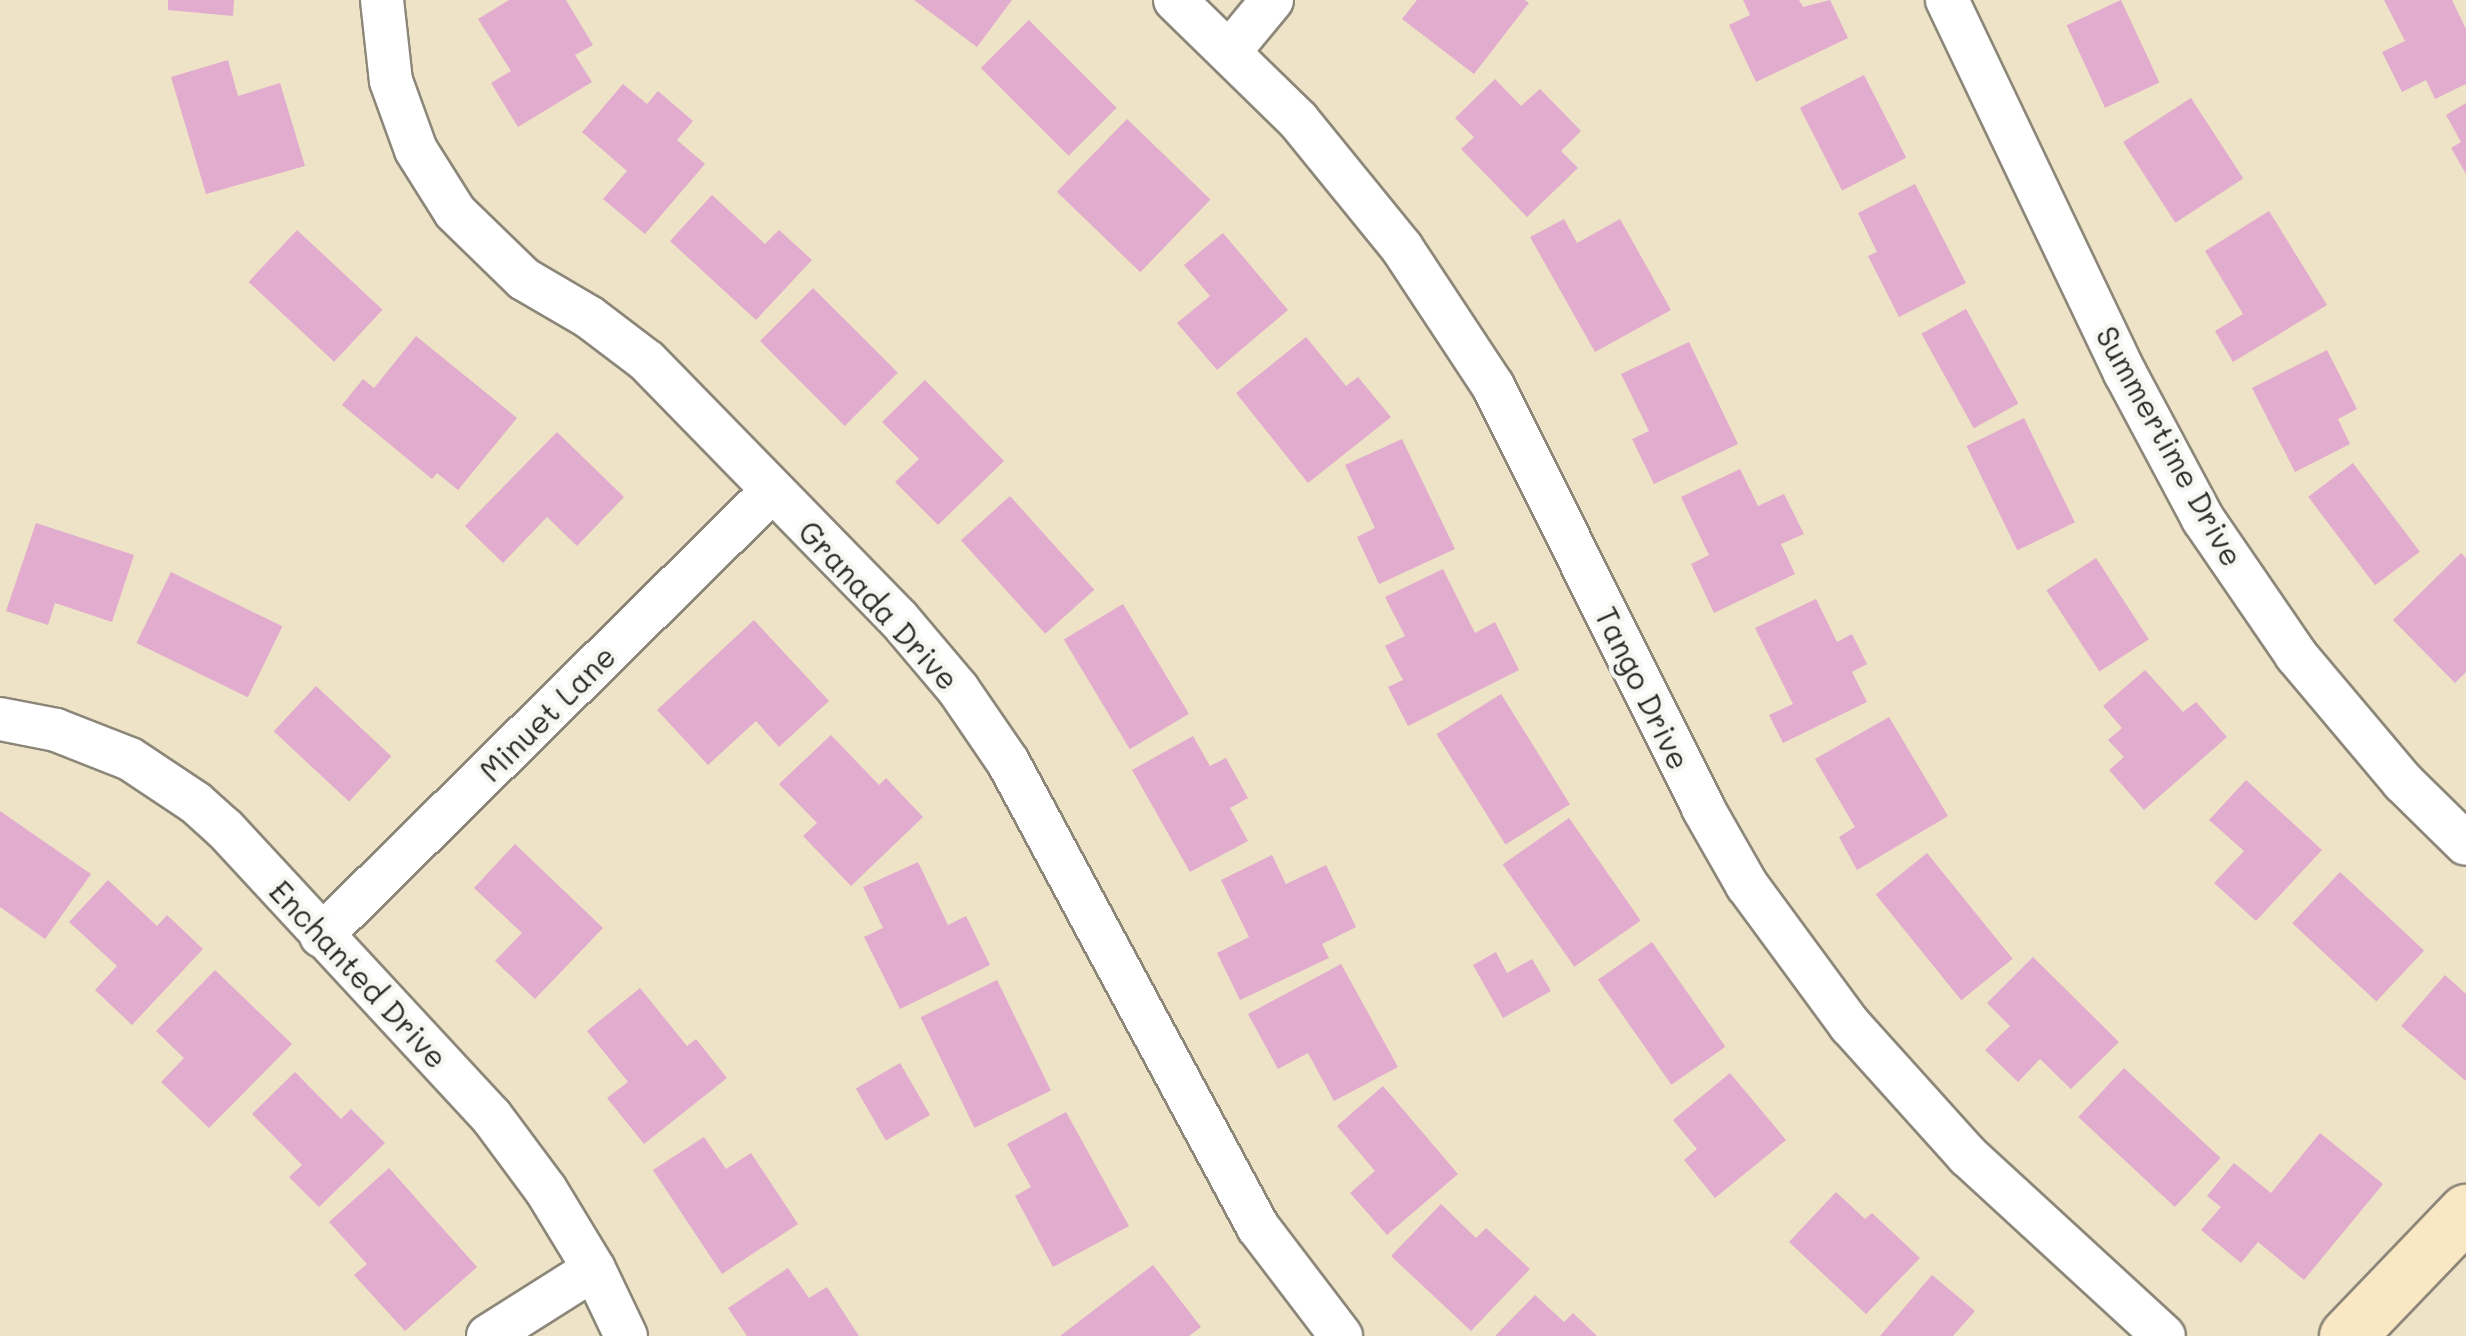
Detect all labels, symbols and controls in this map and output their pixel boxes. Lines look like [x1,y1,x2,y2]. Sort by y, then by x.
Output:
street label: Summertime Drive [2089,320,2251,572]
street label: Granada Drive [792,513,966,697]
street label: Tango Drive [1588,601,1698,775]
street label: Minuet Lane [472,638,622,788]
street label: Enchanted Drive [263,873,455,1075]

